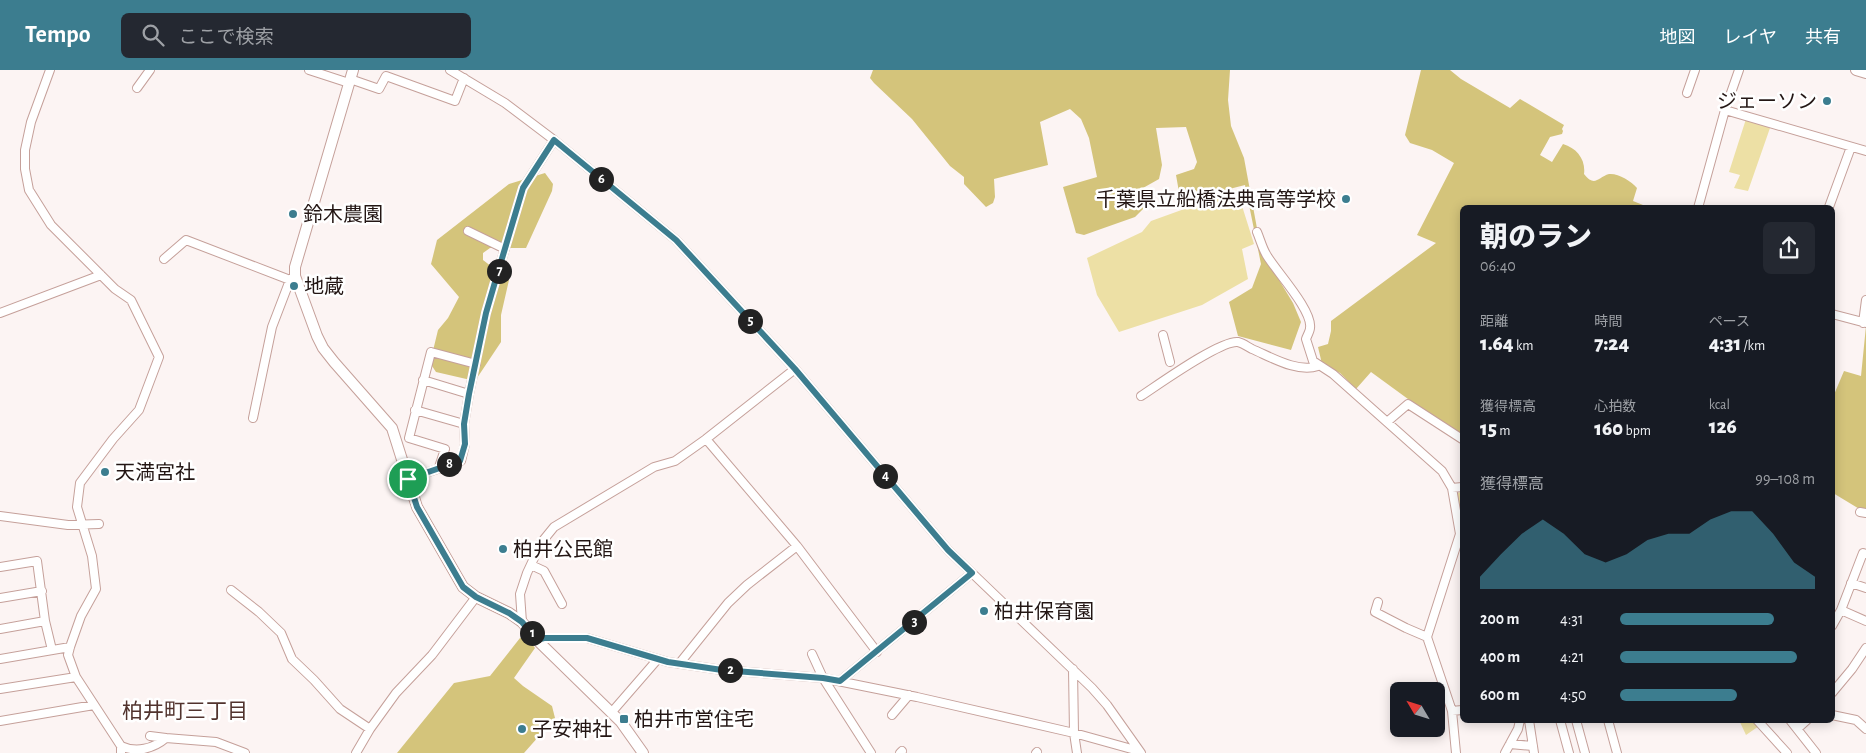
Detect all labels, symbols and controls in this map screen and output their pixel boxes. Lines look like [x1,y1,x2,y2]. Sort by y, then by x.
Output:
search box [121,13,471,58]
icon: search [139,21,167,49]
text: Tempo [25,23,91,47]
text: ここで検索 [179,28,274,47]
text: 地図 [1660,29,1696,47]
text: レイヤ [1724,29,1777,47]
text: 共有 [1805,29,1841,47]
place label: ジェーソン [1717,92,1817,112]
marker: ジェーソン [1821,95,1833,107]
pin: 6 [588,166,614,192]
text: 6 [598,172,605,186]
place label: 千葉県立船橋法典高等学校 [1096,189,1336,210]
marker: 千葉県立船橋法典高等学校 [1340,193,1352,205]
place label: 鈴木農園 [303,204,383,225]
marker: 鈴木農園 [287,208,299,220]
button: share [1763,222,1815,274]
text: 朝のラン [1480,224,1592,252]
pin: 7 [486,258,512,284]
text: 06:40 [1480,258,1516,274]
text: 7 [496,264,503,278]
place label: 地蔵 [304,276,344,297]
marker: 地蔵 [288,280,300,292]
pin: 5 [738,308,762,334]
text: 5 [747,314,754,328]
text: 距離 [1480,315,1508,329]
text: 時間 [1594,315,1622,329]
text: ペース [1709,315,1750,329]
text: 1.64 [1480,333,1514,354]
text: 7:24 [1594,333,1629,354]
text: 4:31 [1709,333,1741,354]
text: km [1514,339,1534,353]
text: /km [1741,339,1765,353]
text: kcal [1709,398,1730,412]
text: 獲得標高 [1480,400,1536,414]
text: 心拍数 [1594,400,1636,414]
text: 126 [1709,416,1737,437]
text: 15 [1480,418,1497,439]
text: 160 [1594,418,1623,439]
text: m [1497,424,1510,438]
text: bpm [1623,424,1651,438]
pin: 8 [436,452,462,476]
text: 8 [446,457,453,471]
pin [387,458,429,500]
place label: 天満宮社 [115,461,195,483]
pin: 4 [872,464,898,488]
icon: arrive [394,465,422,493]
marker: 天満宮社 [99,466,111,478]
text: 4 [882,469,889,483]
text: 99–108 m [1755,471,1815,487]
text: 獲得標高 [1480,476,1544,492]
place label: 柏井公民館 [513,539,613,560]
marker: 柏井公民館 [497,543,509,555]
place label: 柏井保育園 [994,601,1094,622]
marker: 柏井保育園 [978,605,990,617]
pin: 3 [902,610,926,634]
text: 200 m [1480,611,1520,627]
text: 4:31 [1560,611,1583,627]
text: 3 [911,615,918,629]
pin: 1 [520,620,544,646]
text: 1 [530,626,535,640]
text: 400 m [1480,649,1520,665]
text: 4:21 [1560,649,1584,665]
pin: 2 [718,658,742,682]
text: 2 [727,663,734,677]
north arrow [1390,682,1445,738]
map controls [1390,682,1445,737]
text: 600 m [1480,687,1520,703]
text: 4:50 [1560,687,1587,703]
district label: 柏井町三丁目 [122,700,248,722]
place label: 柏井市営住宅 [634,708,754,730]
marker: 柏井市営住宅 [618,713,630,725]
place label: 子安神社 [532,718,612,740]
marker: 子安神社 [516,723,528,735]

